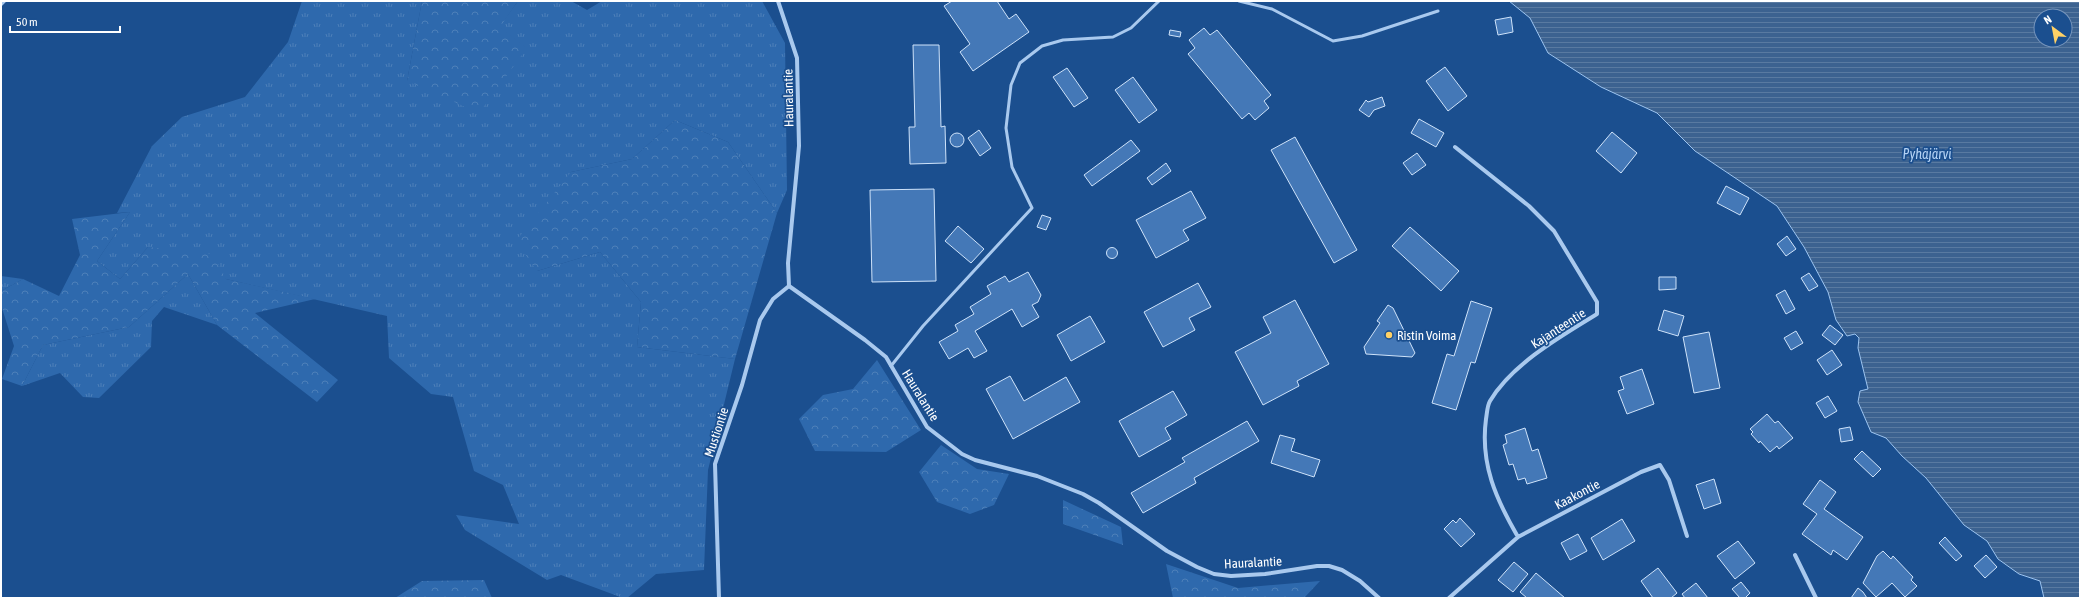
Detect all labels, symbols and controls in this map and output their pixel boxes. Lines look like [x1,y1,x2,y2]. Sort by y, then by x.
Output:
scale bar [10,8,120,34]
north arrow [2033,8,2073,48]
text: N [2042,13,2054,26]
text: 50 m [16,15,38,29]
street label: Hauralantie [780,69,797,127]
water label: Pyhäjärvi [1903,146,1951,162]
street label: Kajanteentie [1528,305,1588,352]
place label: Ristin Voima [1397,328,1456,343]
marker: Ristin Voima [1384,330,1394,340]
street label: Hauralantie [899,367,942,424]
street label: Mustiontie [701,405,732,459]
street label: Kaakontie [1552,476,1602,512]
street label: Hauralantie [1224,553,1282,572]

